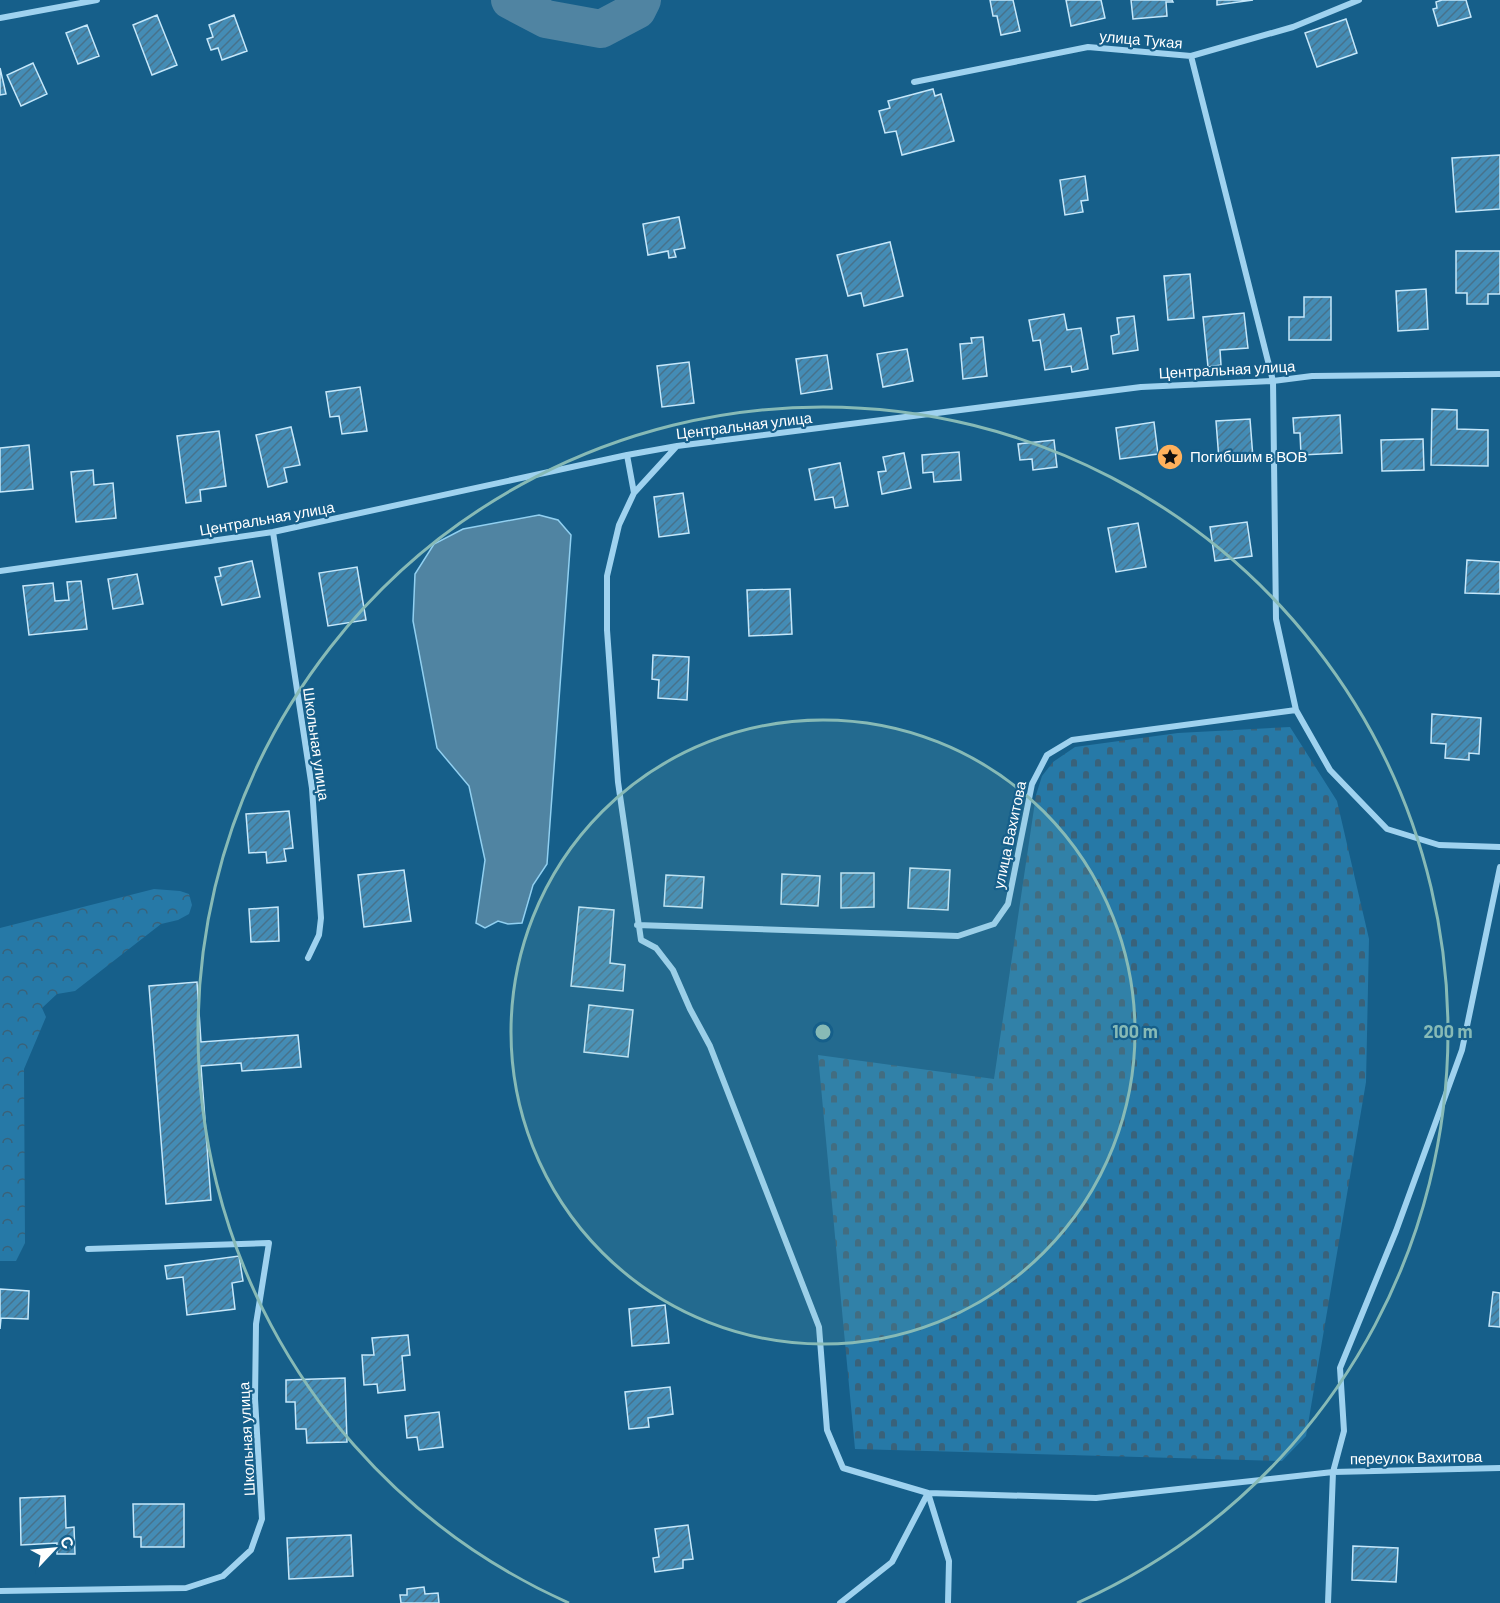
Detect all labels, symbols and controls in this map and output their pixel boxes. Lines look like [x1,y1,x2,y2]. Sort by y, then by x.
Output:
street label: улица Тукая [1099,26,1183,52]
street label: Центральная улица [1158,356,1296,382]
street label: Центральная улица [675,408,814,442]
place icon: Погибшим в ВОВ [1155,442,1185,472]
place label: Погибшим в ВОВ [1190,447,1307,465]
street label: Центральная улица [198,497,336,539]
street label: Школьная улица [300,686,334,802]
street label: улица Вахитова [989,779,1029,890]
text: 100 m [1112,1020,1158,1042]
text: 200 m [1423,1020,1473,1042]
centre of rings [813,1022,833,1042]
street label: Школьная улица [234,1381,258,1496]
street label: переулок Вахитова [1350,1447,1483,1467]
north arrow [24,1519,84,1579]
text: С [57,1533,79,1552]

